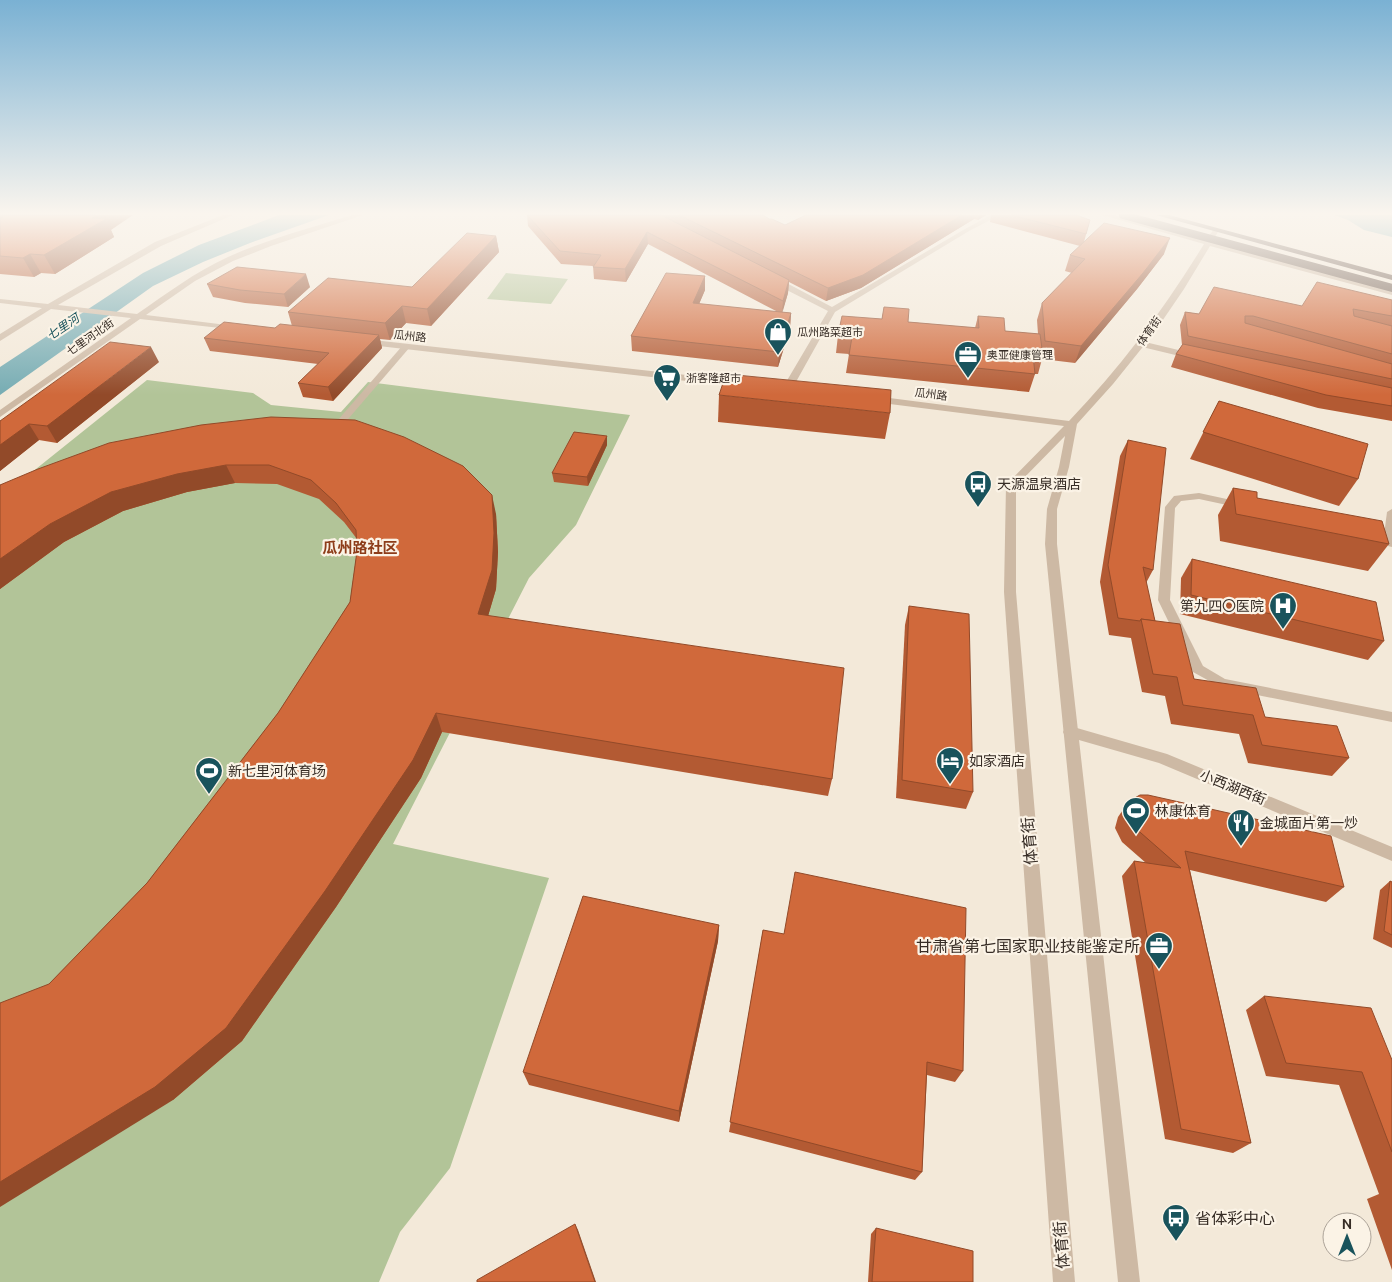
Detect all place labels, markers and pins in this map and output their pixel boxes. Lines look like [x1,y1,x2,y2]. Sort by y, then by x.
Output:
shop icon: 瓜州路菜超市 [763,317,793,356]
place label: 瓜州路菜超市 [797,326,863,338]
office icon: 奥亚健康管理 [953,340,983,379]
place label: 奥亚健康管理 [987,349,1053,361]
supermarket icon: 浙客隆超市 [652,363,682,402]
place label: 浙客隆超市 [686,372,741,384]
bus stop icon: 天源温泉酒店 [963,469,993,508]
place label: 天源温泉酒店 [997,476,1081,492]
hospital icon: 第九四〇医院 [1268,591,1298,630]
place label: 第九四〇医院 [1180,598,1264,614]
hotel icon: 如家酒店 [935,746,965,785]
place label: 如家酒店 [969,753,1025,769]
sports icon: 新七里河体育场 [194,756,224,795]
place label: 新七里河体育场 [228,763,326,779]
sports icon: 林康体育 [1121,796,1151,835]
place label: 林康体育 [1155,803,1211,819]
restaurant icon: 金城面片第一炒 [1226,808,1256,847]
place label: 金城面片第一炒 [1260,815,1358,831]
office icon: 甘肃省第七国家职业技能鉴定所 [1144,931,1174,970]
place label: 甘肃省第七国家职业技能鉴定所 [916,937,1140,955]
bus stop icon: 省体彩中心 [1161,1203,1191,1242]
place label: 省体彩中心 [1195,1209,1275,1227]

